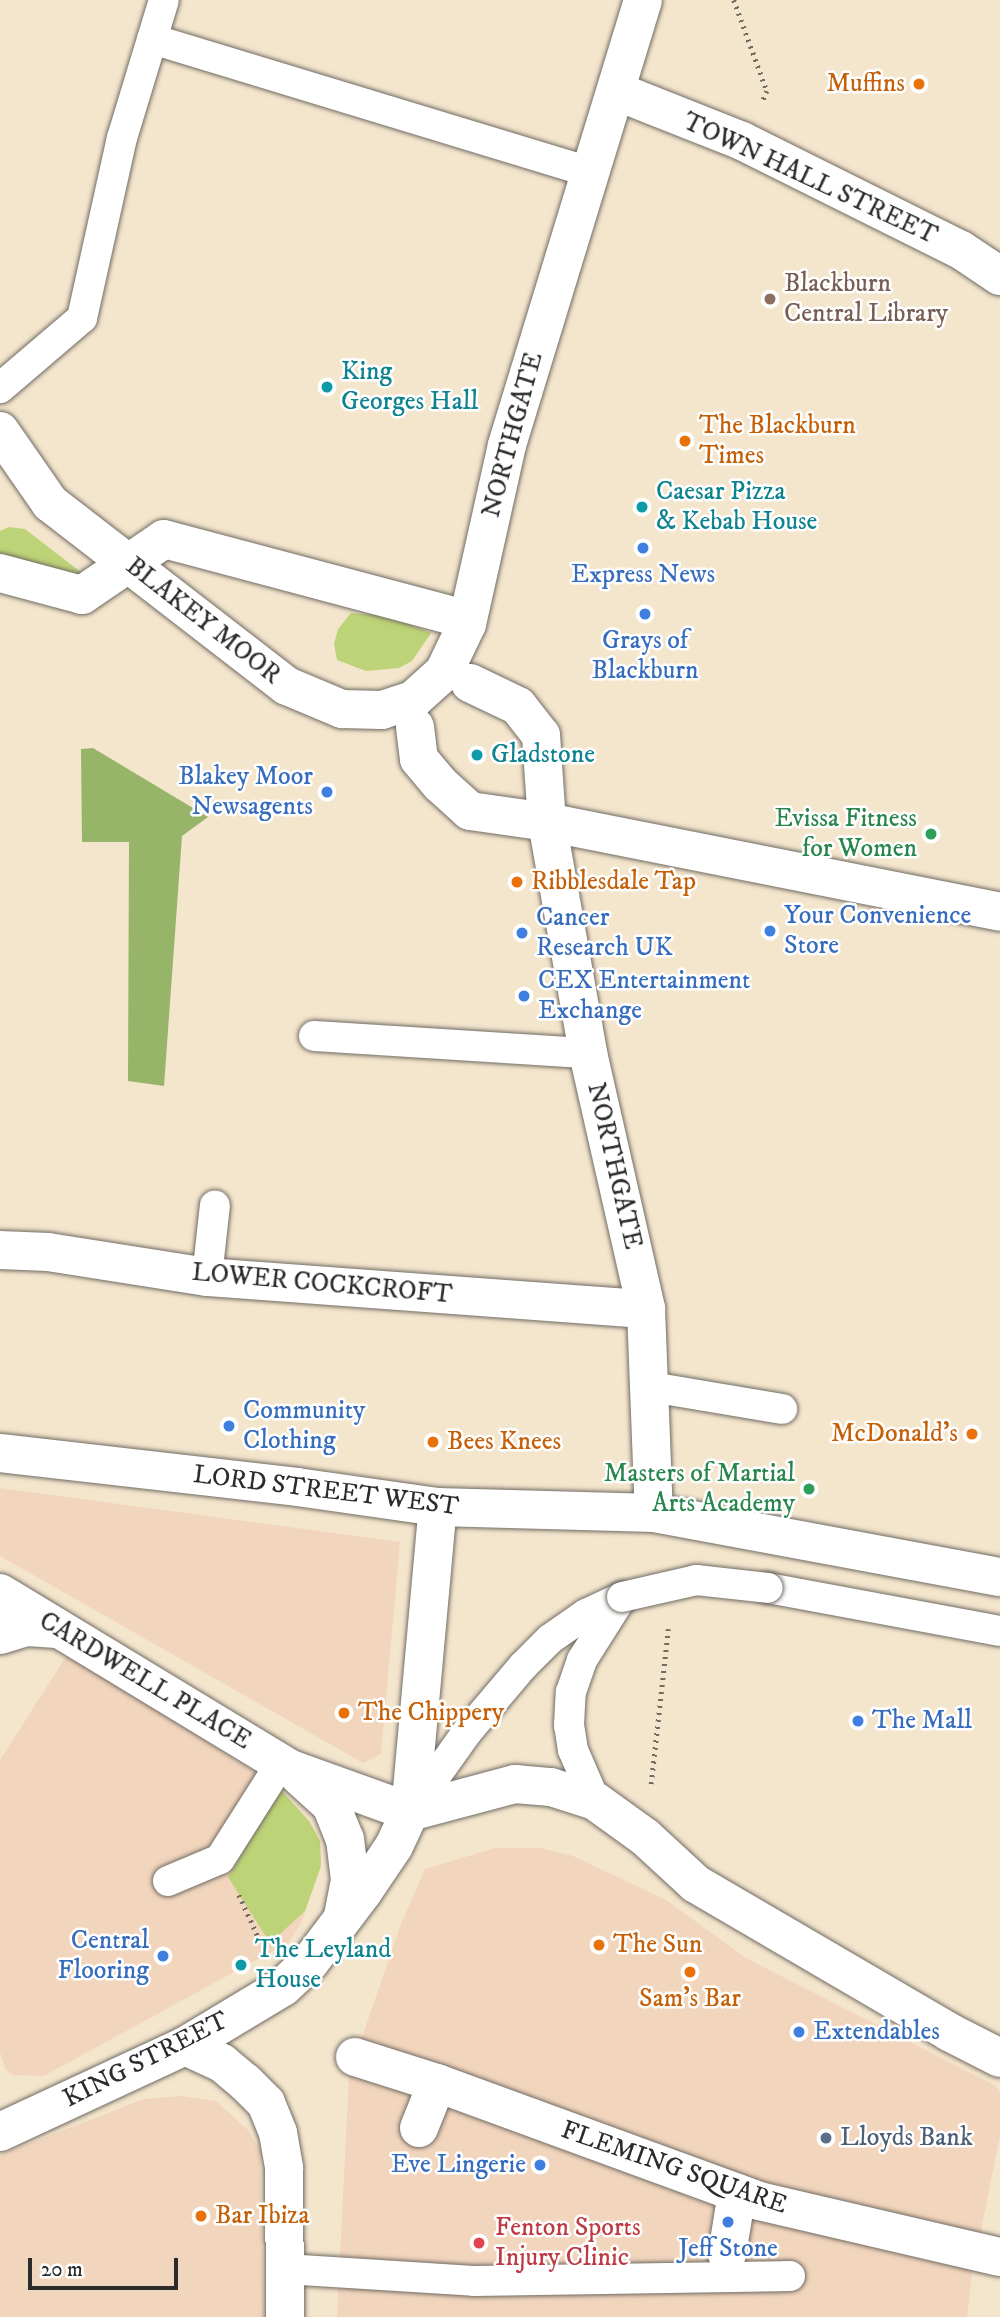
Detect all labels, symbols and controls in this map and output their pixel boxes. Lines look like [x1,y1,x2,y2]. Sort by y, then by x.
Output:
place label: Muffins [827,68,905,100]
marker: Muffins [911,76,927,92]
street label: TOWN HALL STREET [678,106,942,252]
place label: Blackburn Central Library [784,268,948,330]
marker: Blackburn Central Library [762,291,778,307]
street label: NORTHGATE [476,349,550,521]
place label: King Georges Hall [341,356,478,418]
marker: King Georges Hall [319,379,335,395]
place label: The Blackburn Times [699,410,856,472]
marker: The Blackburn Times [677,433,693,449]
place label: Caesar Pizza & Kebab House [656,476,817,538]
marker: Caesar Pizza & Kebab House [634,499,650,515]
marker: Express News [635,540,651,556]
street label: BLAKEY MOOR [119,551,287,691]
place label: Express News [571,559,715,591]
marker: Grays of Blackburn [637,606,653,622]
place label: Grays of Blackburn [591,625,699,686]
place label: Gladstone [491,739,595,771]
marker: Gladstone [469,747,485,763]
place label: Blakey Moor Newsagents [178,761,313,822]
marker: Blakey Moor Newsagents [319,784,335,800]
place label: Evissa Fitness for Women [774,803,917,864]
marker: Evissa Fitness for Women [923,826,939,842]
place label: Ribblesdale Tap [531,866,696,898]
marker: Ribblesdale Tap [509,874,525,890]
place label: Your Convenience Store [784,900,971,962]
place label: Cancer Research UK [536,902,673,964]
marker: Your Convenience Store [762,923,778,939]
marker: Cancer Research UK [514,925,530,941]
place label: CEX Entertainment Exchange [538,965,750,1026]
marker: CEX Entertainment Exchange [516,988,532,1004]
street label: NORTHGATE [580,1080,648,1252]
street label: LOWER COCKCROFT [190,1257,454,1311]
place label: Community Clothing [243,1395,365,1456]
marker: Community Clothing [221,1418,237,1434]
place label: McDonald's [831,1418,958,1450]
place label: Bees Knees [447,1426,561,1458]
marker: McDonald's [964,1426,980,1442]
marker: Bees Knees [425,1434,441,1450]
place label: Masters of Martial Arts Academy [604,1458,795,1520]
street label: LORD STREET WEST [191,1459,461,1523]
marker: Masters of Martial Arts Academy [801,1481,817,1497]
street label: CARDWELL PLACE [33,1605,257,1757]
place label: The Chippery [358,1697,504,1729]
marker: The Chippery [336,1705,352,1721]
place label: The Mall [872,1705,972,1737]
marker: The Mall [850,1713,866,1729]
place label: Central Flooring [58,1925,149,1986]
place label: The Sun [613,1929,702,1961]
place label: The Leyland House [255,1934,391,1996]
marker: The Sun [591,1937,607,1953]
marker: Central Flooring [155,1948,171,1964]
marker: The Leyland House [233,1957,249,1973]
marker: Sam's Bar [682,1964,698,1980]
place label: Sam's Bar [639,1983,741,2015]
street label: KING STREET [58,2005,234,2115]
place label: Extendables [813,2016,940,2048]
marker: Extendables [791,2024,807,2040]
street label: FLEMING SQUARE [557,2115,791,2221]
place label: Lloyds Bank [840,2122,973,2154]
marker: Lloyds Bank [818,2130,834,2146]
place label: Eve Lingerie [391,2149,526,2181]
marker: Eve Lingerie [532,2157,548,2173]
place label: Bar Ibiza [215,2200,310,2232]
marker: Bar Ibiza [193,2208,209,2224]
place label: Fenton Sports Injury Clinic [495,2212,641,2274]
marker: Jeff Stone [720,2214,736,2230]
marker: Fenton Sports Injury Clinic [469,2233,489,2253]
place label: Jeff Stone [678,2233,778,2265]
scale bar [32,2244,182,2288]
text: 20 m [41,2257,83,2283]

